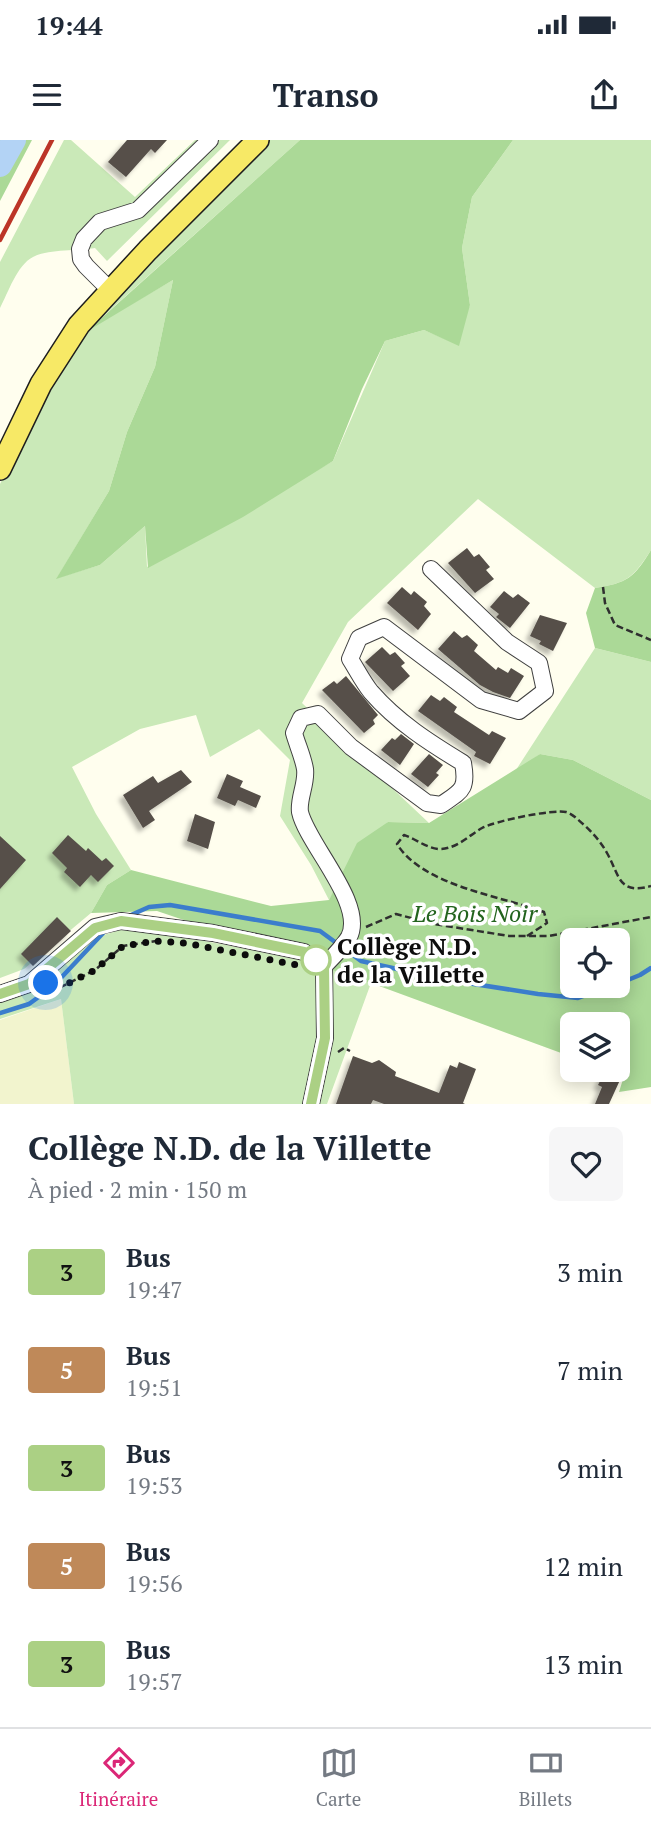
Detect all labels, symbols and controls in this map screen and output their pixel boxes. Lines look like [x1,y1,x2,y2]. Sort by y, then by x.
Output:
text: 19:44 [35,8,103,42]
text: Transo [272,74,379,116]
icon: menu [28,76,66,114]
icon: share [585,76,623,114]
park label: Le Bois Noir [412,897,539,929]
map controls [560,928,630,1082]
button: locate [560,928,630,998]
place label: Collège N.D. de la Villette [337,930,485,990]
marker: Collège N.D. de la Villette [301,945,331,975]
your location [28,965,63,1000]
button: layers [560,1012,630,1082]
text: Collège N.D. de la Villette [28,1126,432,1169]
button: heart [549,1127,623,1201]
text: À pied · 2 min · 150 m [28,1174,247,1205]
text: Bus [126,1240,171,1274]
text: 3 min [557,1255,623,1289]
text: 3 [60,1256,73,1288]
text: 19:47 [126,1274,183,1305]
text: Bus [126,1338,171,1372]
text: 7 min [557,1353,623,1387]
text: 5 [60,1354,73,1386]
text: 19:51 [126,1372,183,1403]
text: Bus [126,1436,171,1470]
text: 9 min [557,1451,623,1485]
text: 3 [60,1452,73,1484]
text: 19:53 [126,1470,183,1501]
text: Bus [126,1534,171,1568]
text: 12 min [543,1549,623,1583]
text: 5 [60,1550,73,1582]
text: 19:56 [126,1568,183,1599]
text: Bus [126,1632,171,1666]
text: 13 min [543,1647,623,1681]
text: 3 [60,1648,73,1680]
text: 19:57 [126,1666,183,1697]
tab: Itinéraire [79,1744,158,1811]
tab: Carte [316,1744,361,1811]
tab: Billets [519,1744,572,1811]

